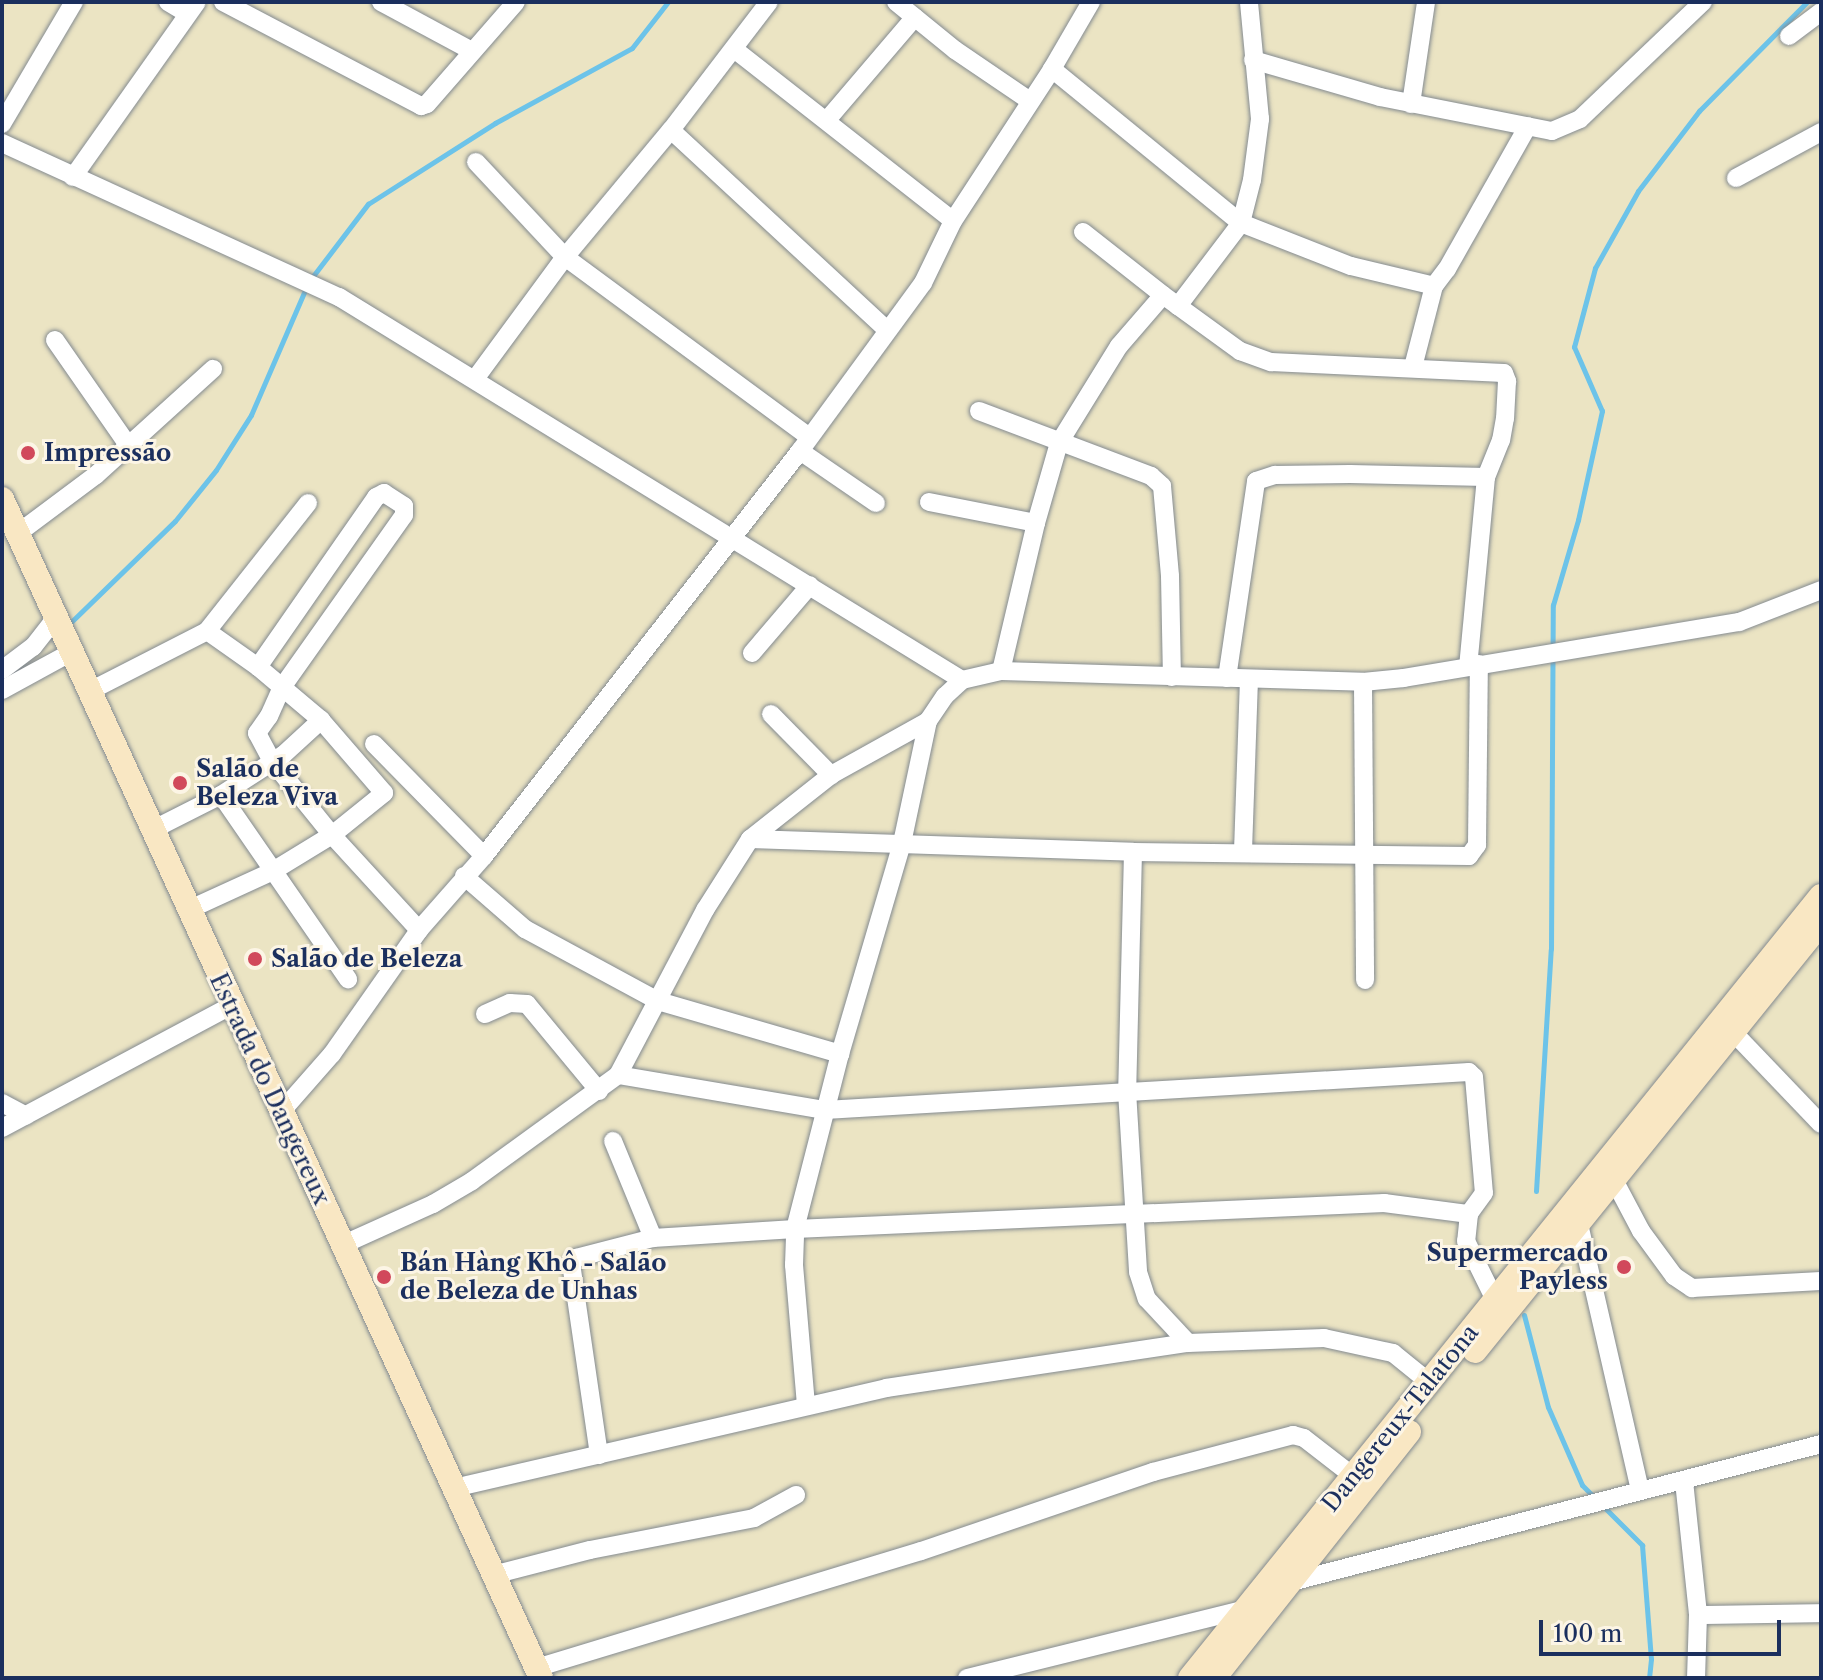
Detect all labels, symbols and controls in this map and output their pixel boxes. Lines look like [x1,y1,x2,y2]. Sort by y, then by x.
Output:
place label: Impressão [44,439,171,467]
marker: Impressão [19,444,37,462]
place label: Salão de Beleza Viva [196,755,339,811]
marker: Salão de Beleza Viva [171,774,189,792]
place label: Salão de Beleza [271,945,463,973]
marker: Salão de Beleza [246,950,264,968]
street label: Estrada do Dangereux [204,968,336,1210]
place label: Supermercado Payless [1426,1239,1608,1295]
place label: Bán Hàng Khô - Salão de Beleza de Unhas [400,1249,666,1305]
marker: Supermercado Payless [1615,1258,1633,1276]
marker: Bán Hàng Khô - Salão de Beleza de Unhas [375,1268,393,1286]
street label: Dangereux-Talatona [1316,1319,1484,1517]
scale bar [1543,1604,1785,1654]
text: 100 m [1553,1619,1622,1648]

